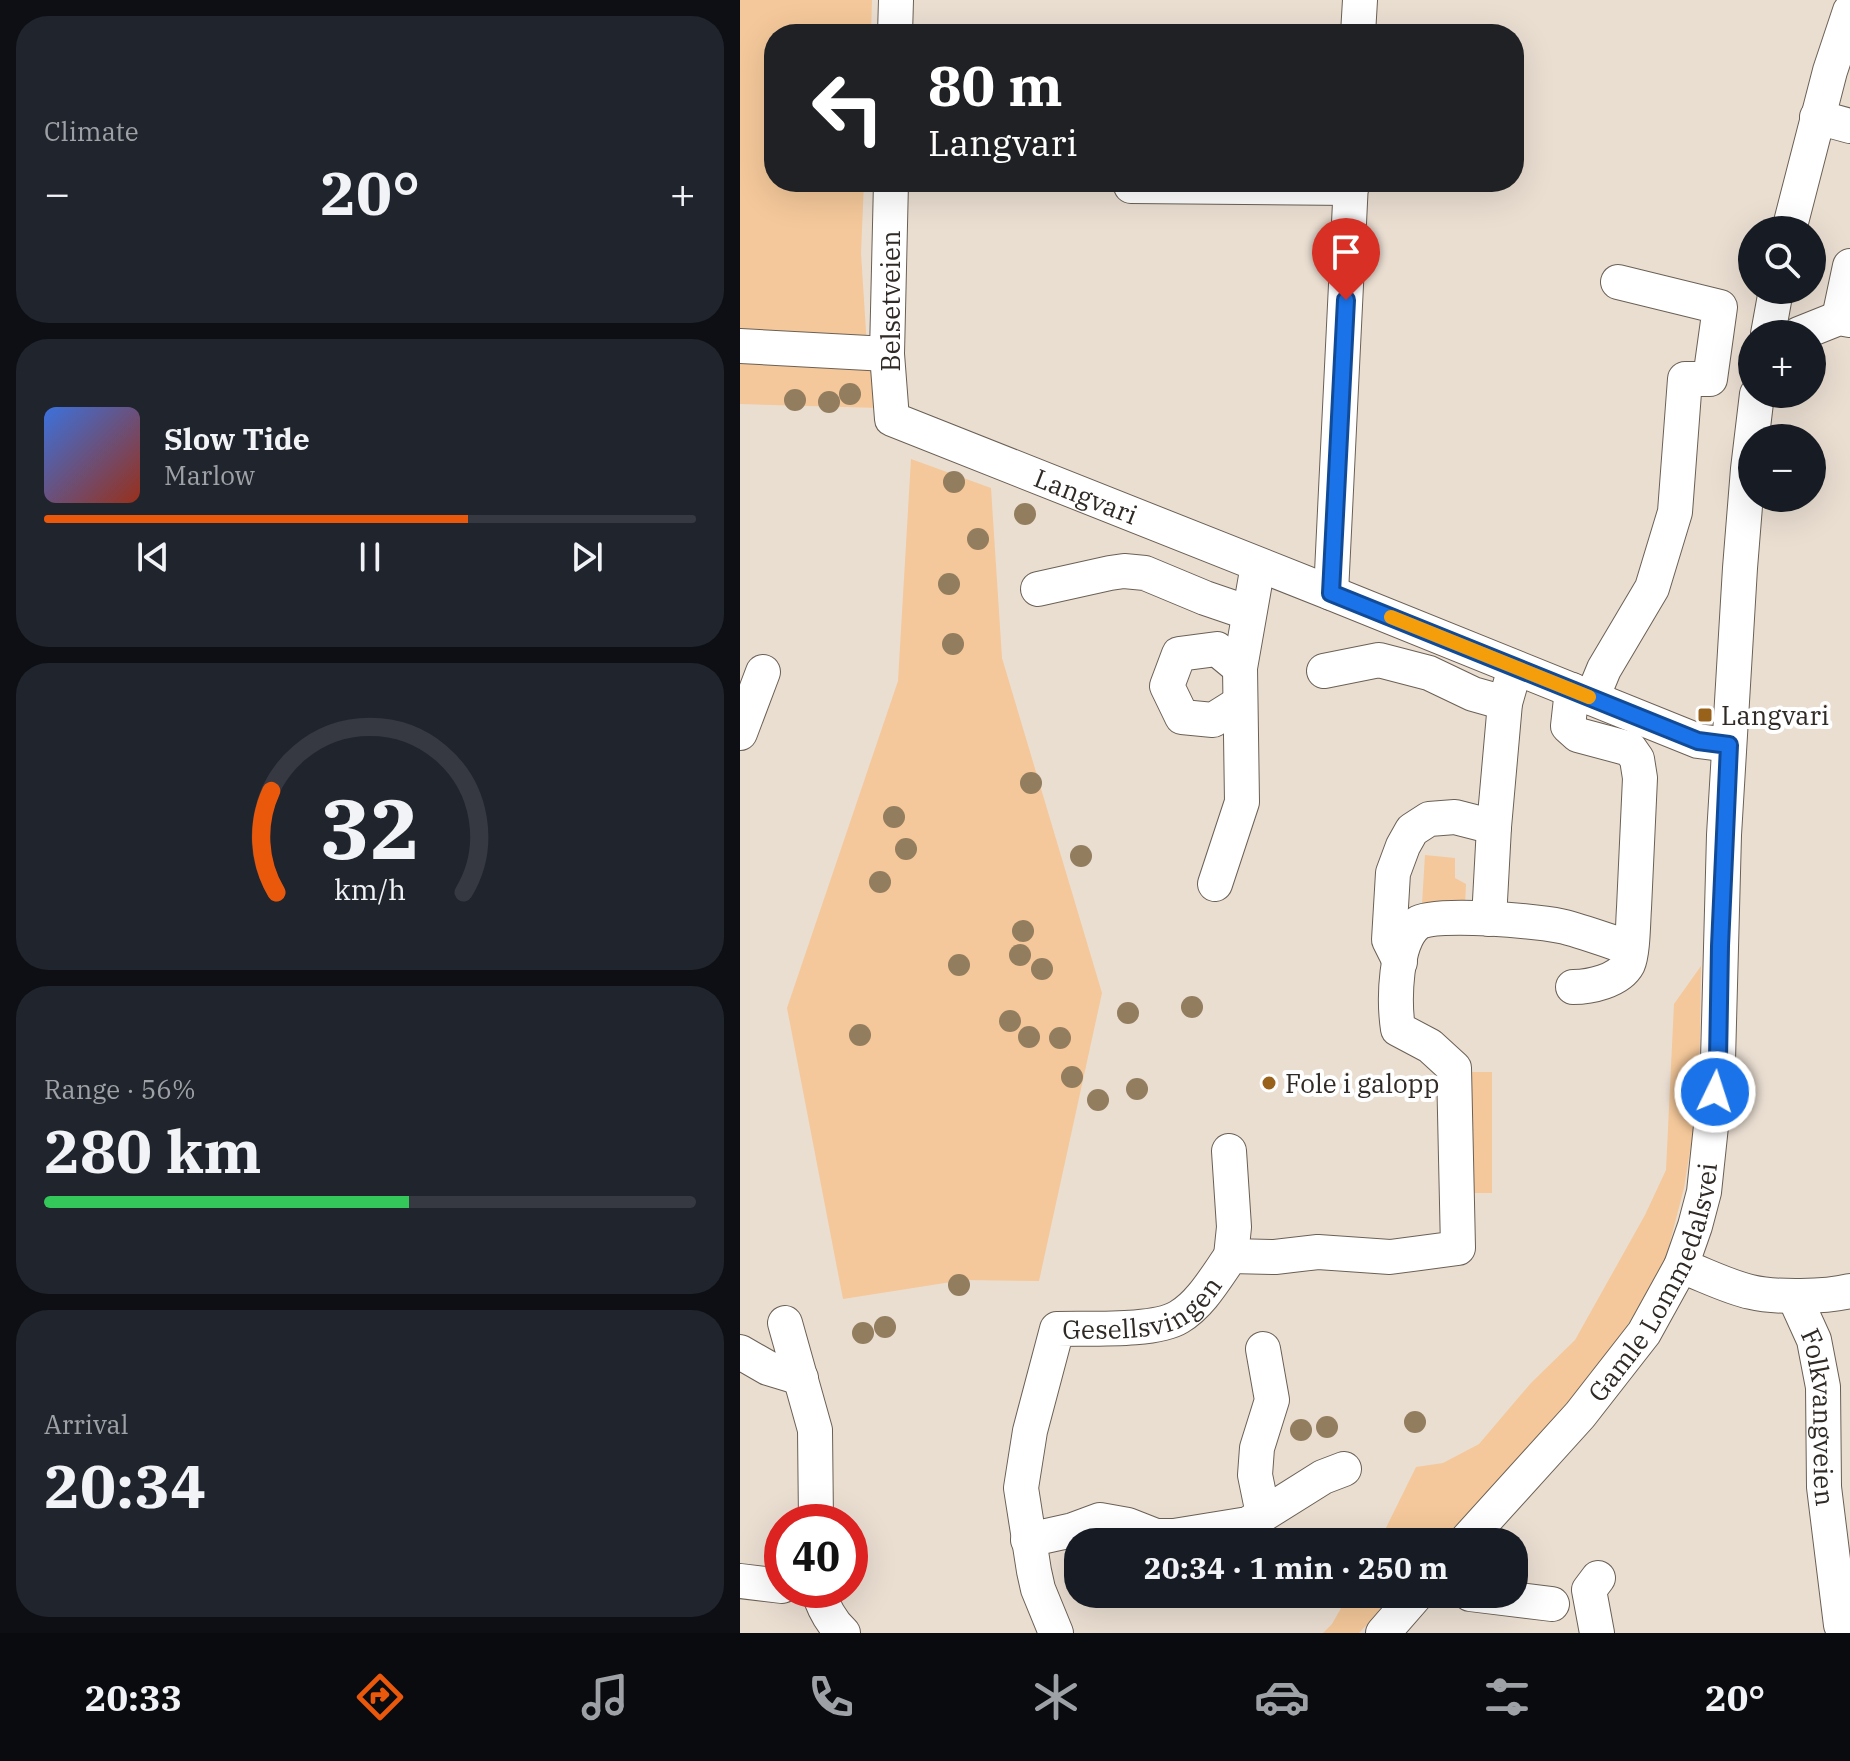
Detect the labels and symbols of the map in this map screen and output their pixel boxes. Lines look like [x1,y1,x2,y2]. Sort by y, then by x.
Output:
pin [1312,218,1380,300]
street label: Belsetveien [873,230,907,372]
street label: Langvari [1030,460,1143,532]
place label: Langvari [1721,698,1829,732]
marker: Langvari [1696,706,1714,724]
position arrow [1673,1050,1757,1134]
place label: Fole i galopp [1285,1066,1440,1100]
marker: Fole i galopp [1260,1074,1278,1092]
street label: Gamle Lommedalsvei [1580,1161,1724,1408]
street label: Gesellsvingen [1062,1269,1229,1346]
street label: Folkvangveien [1794,1323,1843,1508]
speed limit sign: 40 [764,1504,868,1608]

